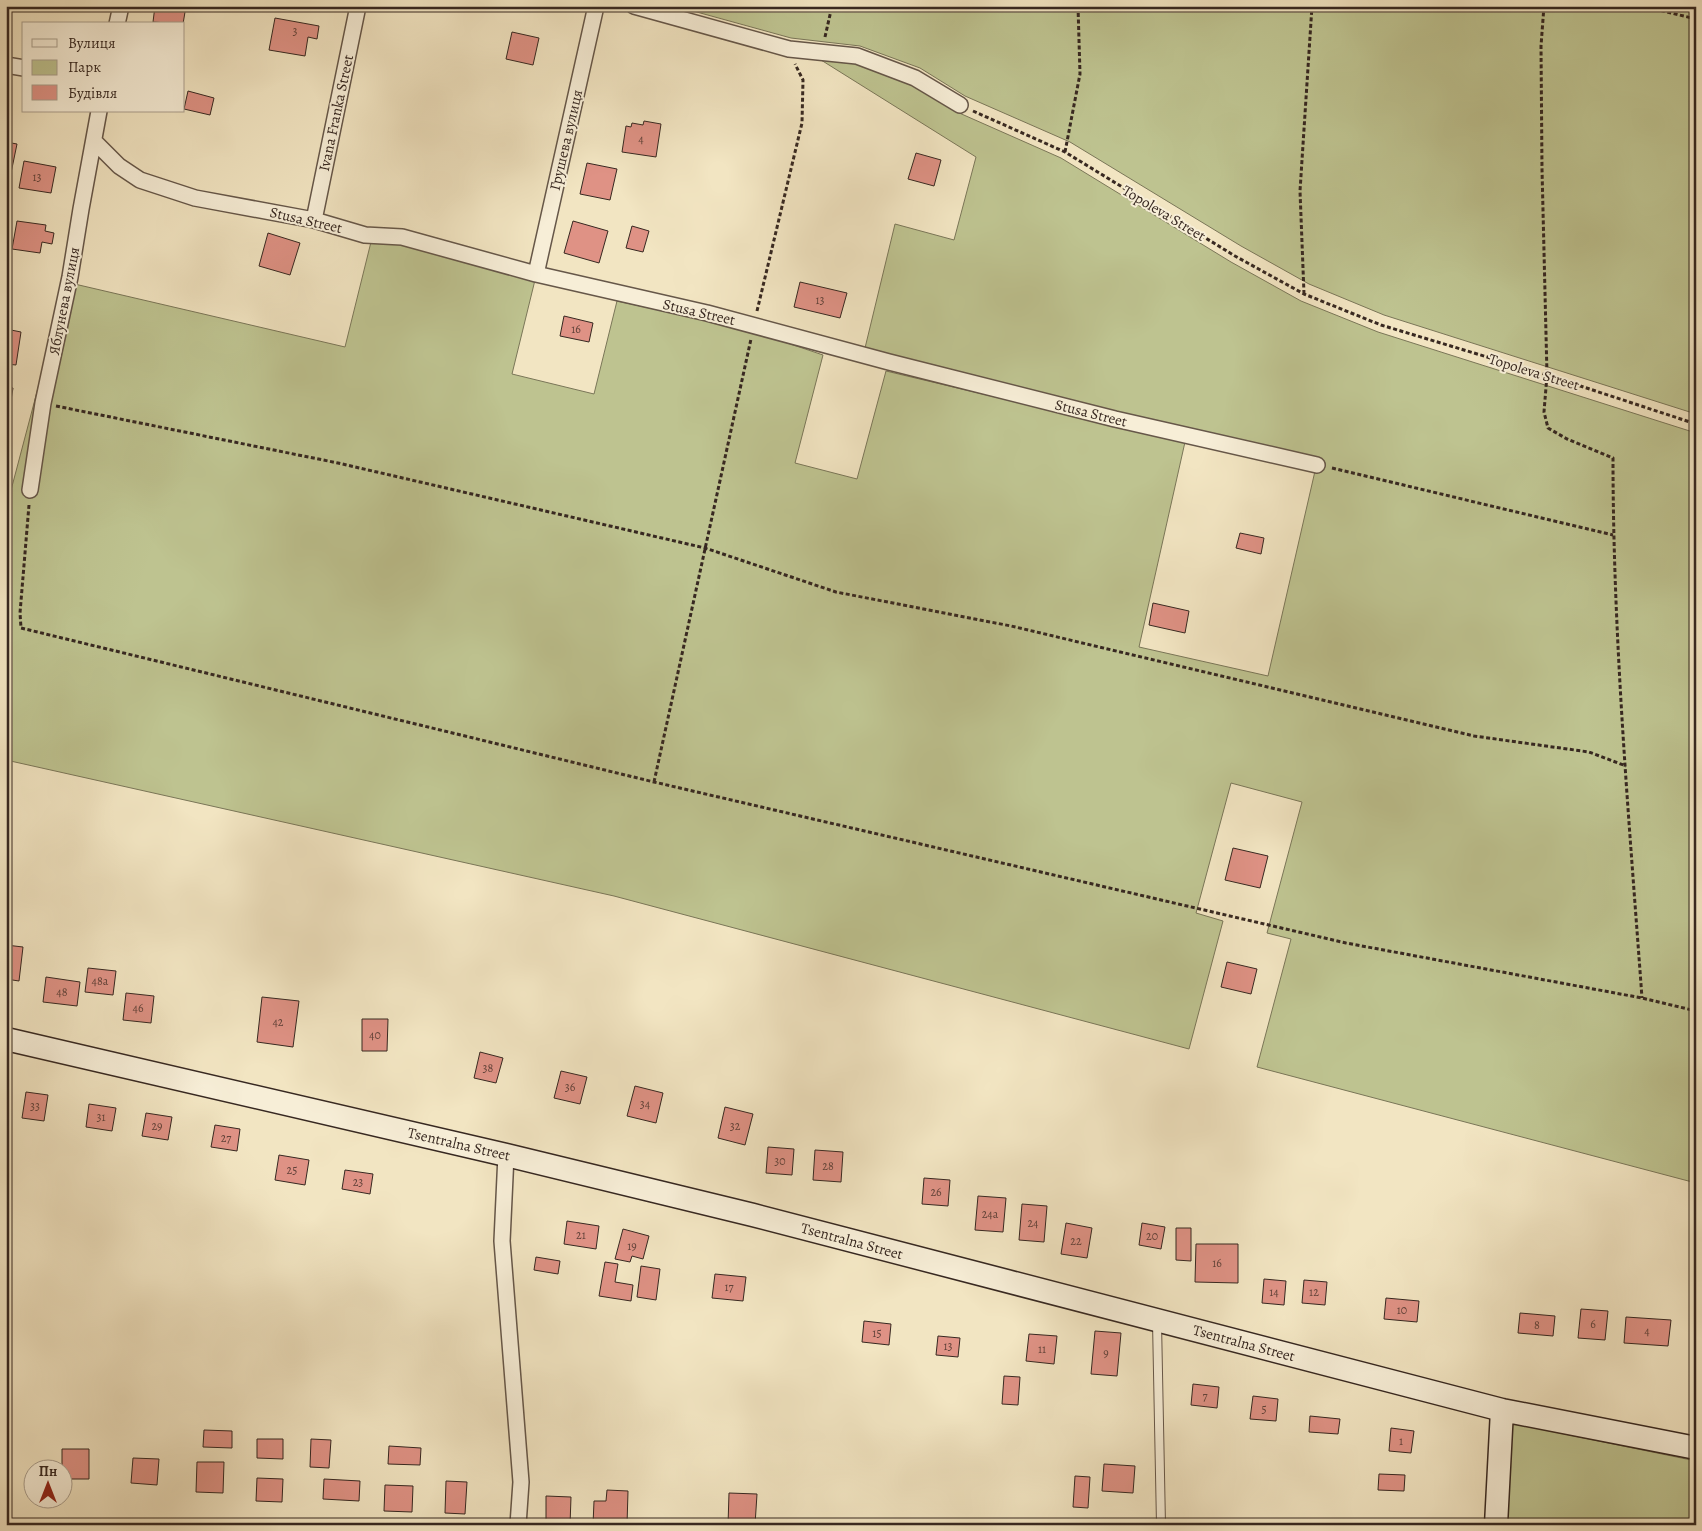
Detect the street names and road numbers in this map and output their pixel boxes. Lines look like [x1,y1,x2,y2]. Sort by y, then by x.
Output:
street label: Ivana Franka Street [314,53,358,173]
street label: Грушева вулиця [545,88,587,192]
street label: Topoleva Street [1119,180,1209,246]
street label: Stusa Street [268,202,344,238]
street label: Яблунева вулиця [44,245,84,357]
street label: Stusa Street [661,294,737,330]
street label: Topoleva Street [1486,349,1582,395]
street label: Stusa Street [1053,394,1129,432]
street label: Tsentralna Street [406,1122,512,1166]
street label: Tsentralna Street [799,1218,905,1264]
street label: Tsentralna Street [1191,1320,1297,1366]

